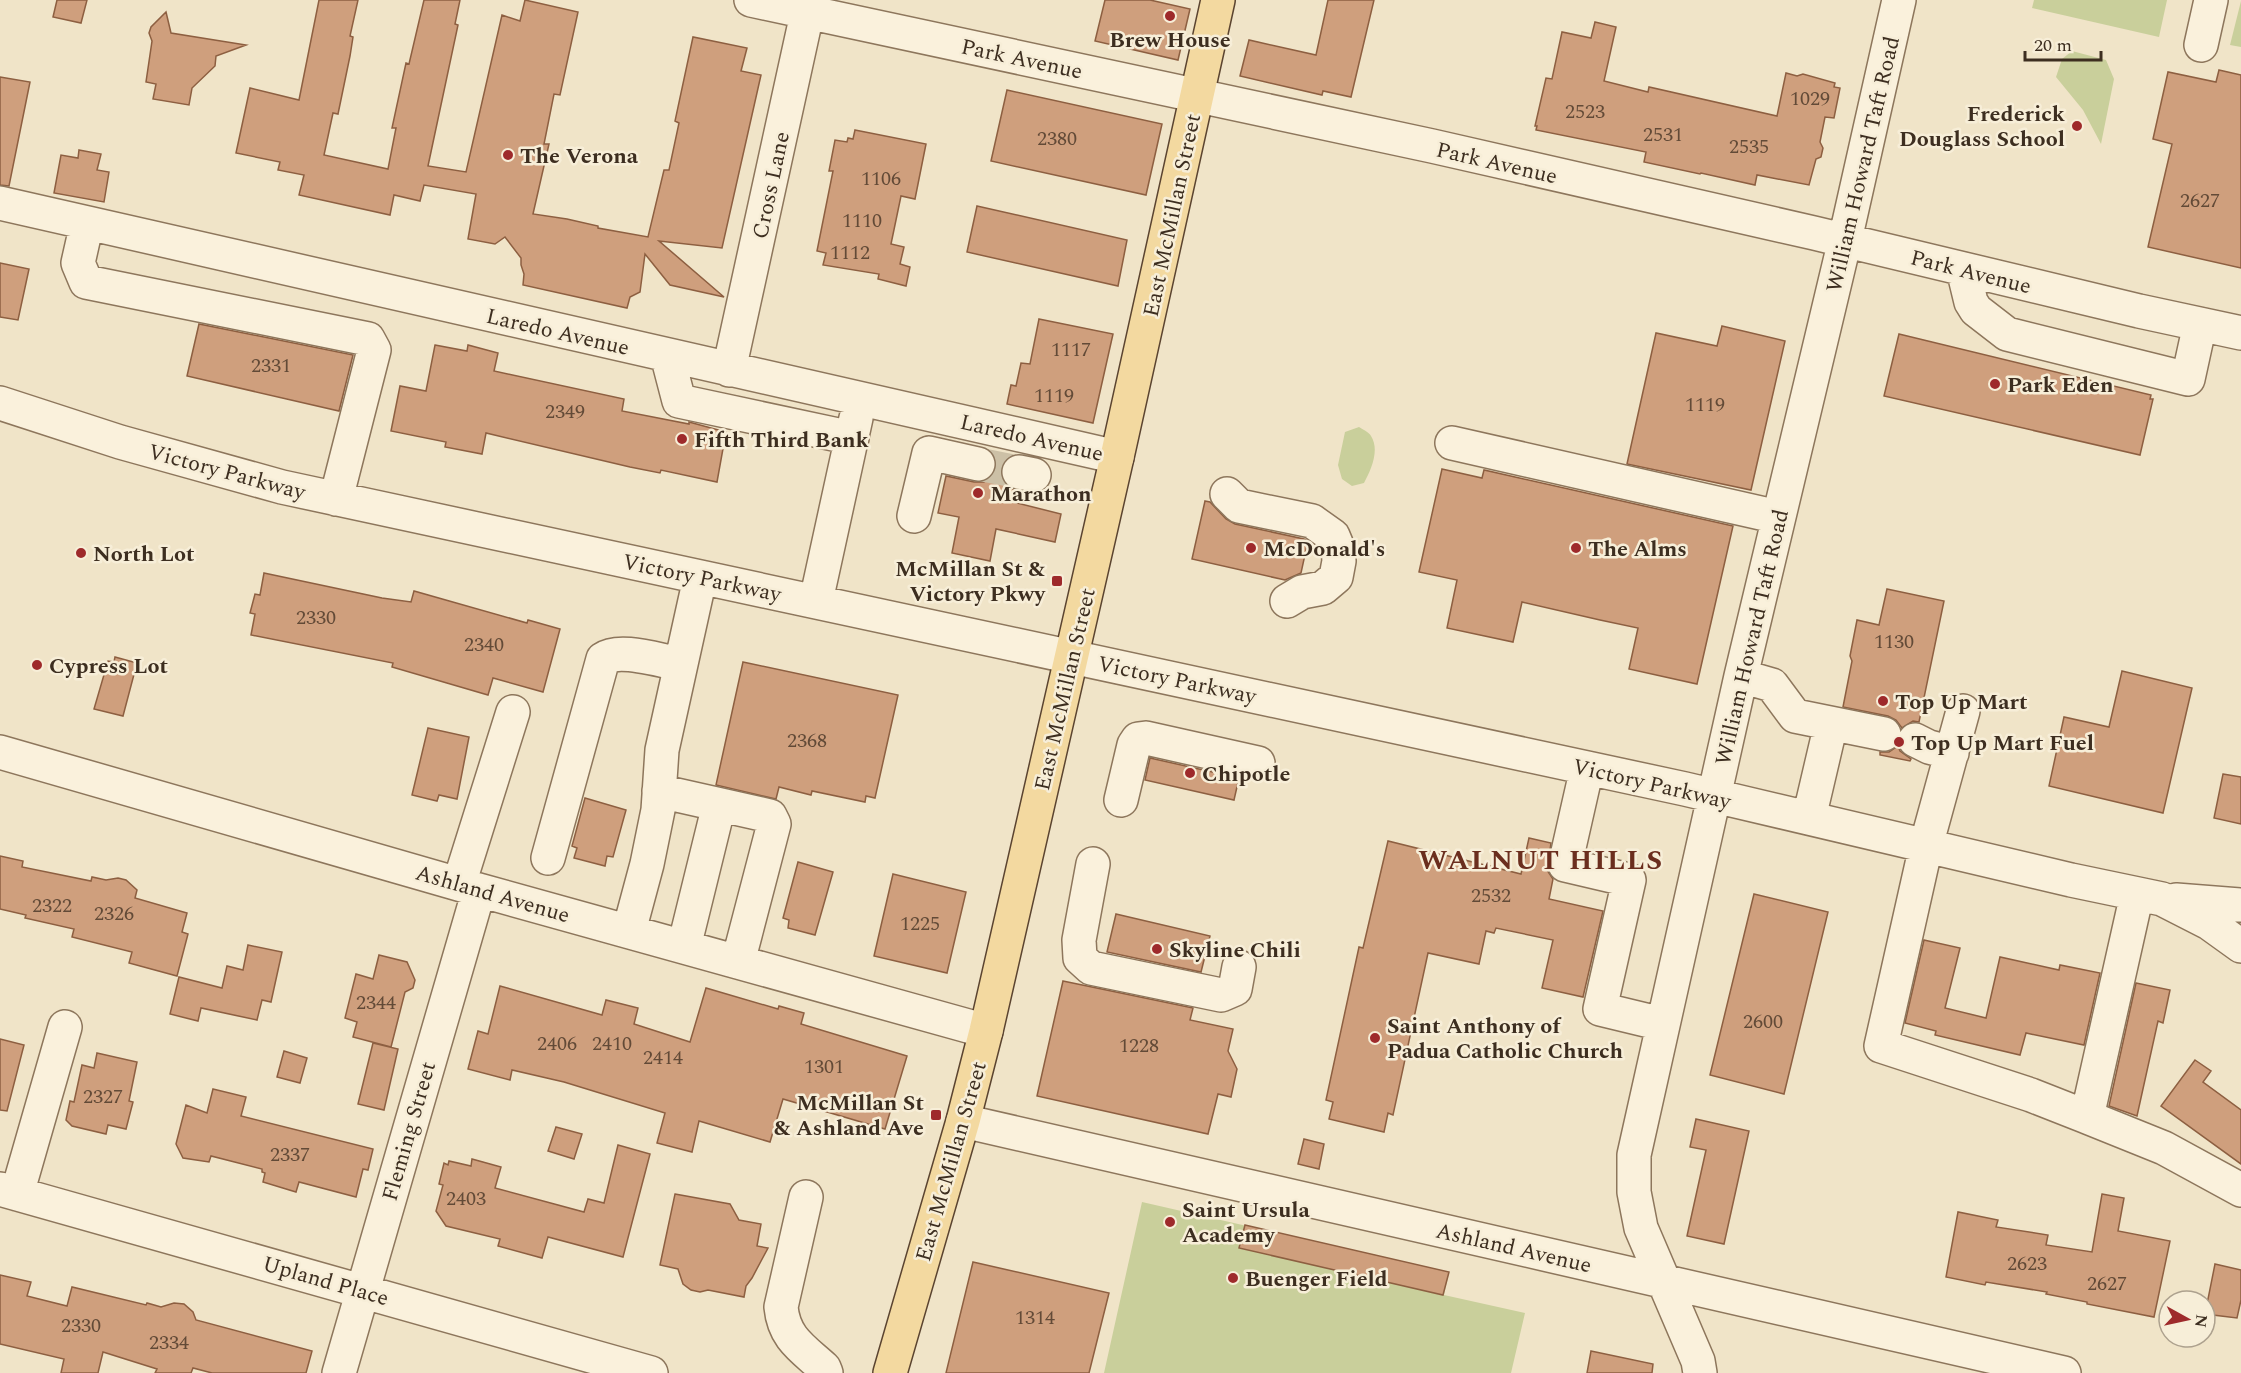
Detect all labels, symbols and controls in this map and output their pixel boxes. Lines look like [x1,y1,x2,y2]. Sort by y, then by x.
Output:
marker: Brew House [1163,9,1177,23]
place label: Brew House [1109,24,1231,57]
scale bar [2025,24,2102,62]
street label: Park Avenue [958,30,1086,88]
text: 20 m [2034,32,2072,59]
street label: William Howard Taft Road [1818,33,1909,296]
house number: 1029 [1790,84,1830,114]
house number: 2523 [1565,97,1605,127]
place label: Frederick Douglass School [1899,98,2066,156]
street label: East McMillan Street [1135,110,1210,320]
marker: Frederick Douglass School [2070,119,2084,133]
house number: 2531 [1643,120,1683,150]
house number: 2380 [1037,124,1077,154]
street label: Cross Lane [744,129,799,242]
house number: 2535 [1729,132,1769,162]
street label: Park Avenue [1433,133,1561,193]
place label: The Verona [520,140,639,173]
marker: The Verona [501,148,515,162]
house number: 1106 [861,164,901,194]
house number: 2627 [2180,186,2220,216]
house number: 1110 [842,206,882,236]
house number: 1112 [830,238,870,268]
street label: Park Avenue [1907,242,2035,303]
street label: Laredo Avenue [483,300,633,365]
house number: 1117 [1051,335,1091,365]
house number: 2331 [251,351,291,381]
place label: Park Eden [2007,369,2114,402]
marker: Park Eden [1988,377,2002,391]
house number: 1119 [1034,381,1074,411]
house number: 1119 [1685,390,1725,420]
house number: 2349 [545,397,585,427]
street label: Laredo Avenue [957,406,1107,471]
place label: Fifth Third Bank [694,424,870,457]
marker: Fifth Third Bank [675,432,689,446]
street label: Victory Parkway [144,436,310,510]
place label: Marathon [990,478,1092,511]
marker: Marathon [971,486,985,500]
street label: William Howard Taft Road [1707,506,1798,769]
place label: McDonald's [1263,533,1385,566]
place label: The Alms [1588,533,1687,566]
place label: North Lot [93,538,195,571]
marker: McDonald's [1244,541,1258,555]
marker: The Alms [1569,541,1583,555]
marker: North Lot [74,546,88,560]
street label: Victory Parkway [619,546,785,612]
place label: McMillan St & Victory Pkwy [895,553,1047,611]
marker: McMillan St & Victory Pkwy [1050,574,1064,588]
street label: East McMillan Street [1026,585,1105,794]
house number: 2330 [296,603,336,633]
house number: 1130 [1874,627,1914,657]
house number: 2340 [464,630,504,660]
street label: Victory Parkway [1094,648,1260,714]
place label: Cypress Lot [49,650,168,683]
marker: Cypress Lot [30,658,44,672]
place label: Top Up Mart [1895,686,2027,719]
marker: Top Up Mart [1876,694,1890,708]
house number: 2368 [787,726,827,756]
place label: Top Up Mart Fuel [1911,727,2094,760]
marker: Top Up Mart Fuel [1892,735,1906,749]
street label: Victory Parkway [1569,750,1735,819]
place label: Chipotle [1202,758,1290,791]
marker: Chipotle [1183,766,1197,780]
district label: WALNUT HILLS [1418,839,1664,882]
street label: Ashland Avenue [412,857,574,932]
house number: 2532 [1471,881,1511,911]
house number: 2322 [32,891,72,921]
house number: 2326 [94,899,134,929]
house number: 1225 [900,909,940,939]
place label: Skyline Chili [1169,934,1301,967]
marker: Skyline Chili [1150,942,1164,956]
house number: 2344 [356,988,396,1018]
house number: 2600 [1743,1007,1783,1037]
place label: Saint Anthony of Padua Catholic Church [1387,1010,1624,1068]
house number: 2406 [537,1029,577,1059]
house number: 2410 [592,1029,632,1059]
house number: 1228 [1119,1031,1159,1061]
marker: Saint Anthony of Padua Catholic Church [1368,1031,1382,1045]
house number: 2414 [643,1043,683,1073]
house number: 1301 [804,1052,844,1082]
street label: East McMillan Street [907,1057,996,1265]
street label: Fleming Street [374,1058,445,1205]
house number: 2327 [83,1082,123,1112]
place label: McMillan St & Ashland Ave [774,1087,924,1145]
marker: McMillan St & Ashland Ave [929,1108,943,1122]
house number: 2337 [270,1140,310,1170]
house number: 2403 [446,1184,486,1214]
place label: Saint Ursula Academy [1182,1194,1310,1252]
street label: Ashland Avenue [1432,1214,1595,1282]
marker: Saint Ursula Academy [1163,1215,1177,1229]
street label: Upland Place [259,1248,393,1315]
house number: 2623 [2007,1249,2047,1279]
place label: Buenger Field [1245,1263,1388,1296]
house number: 2627 [2087,1269,2127,1299]
marker: Buenger Field [1226,1271,1240,1285]
north arrow [2157,1289,2217,1349]
house number: 1314 [1015,1303,1055,1333]
house number: 2330 [61,1311,101,1341]
text: N [2188,1313,2214,1329]
house number: 2334 [149,1328,189,1358]

